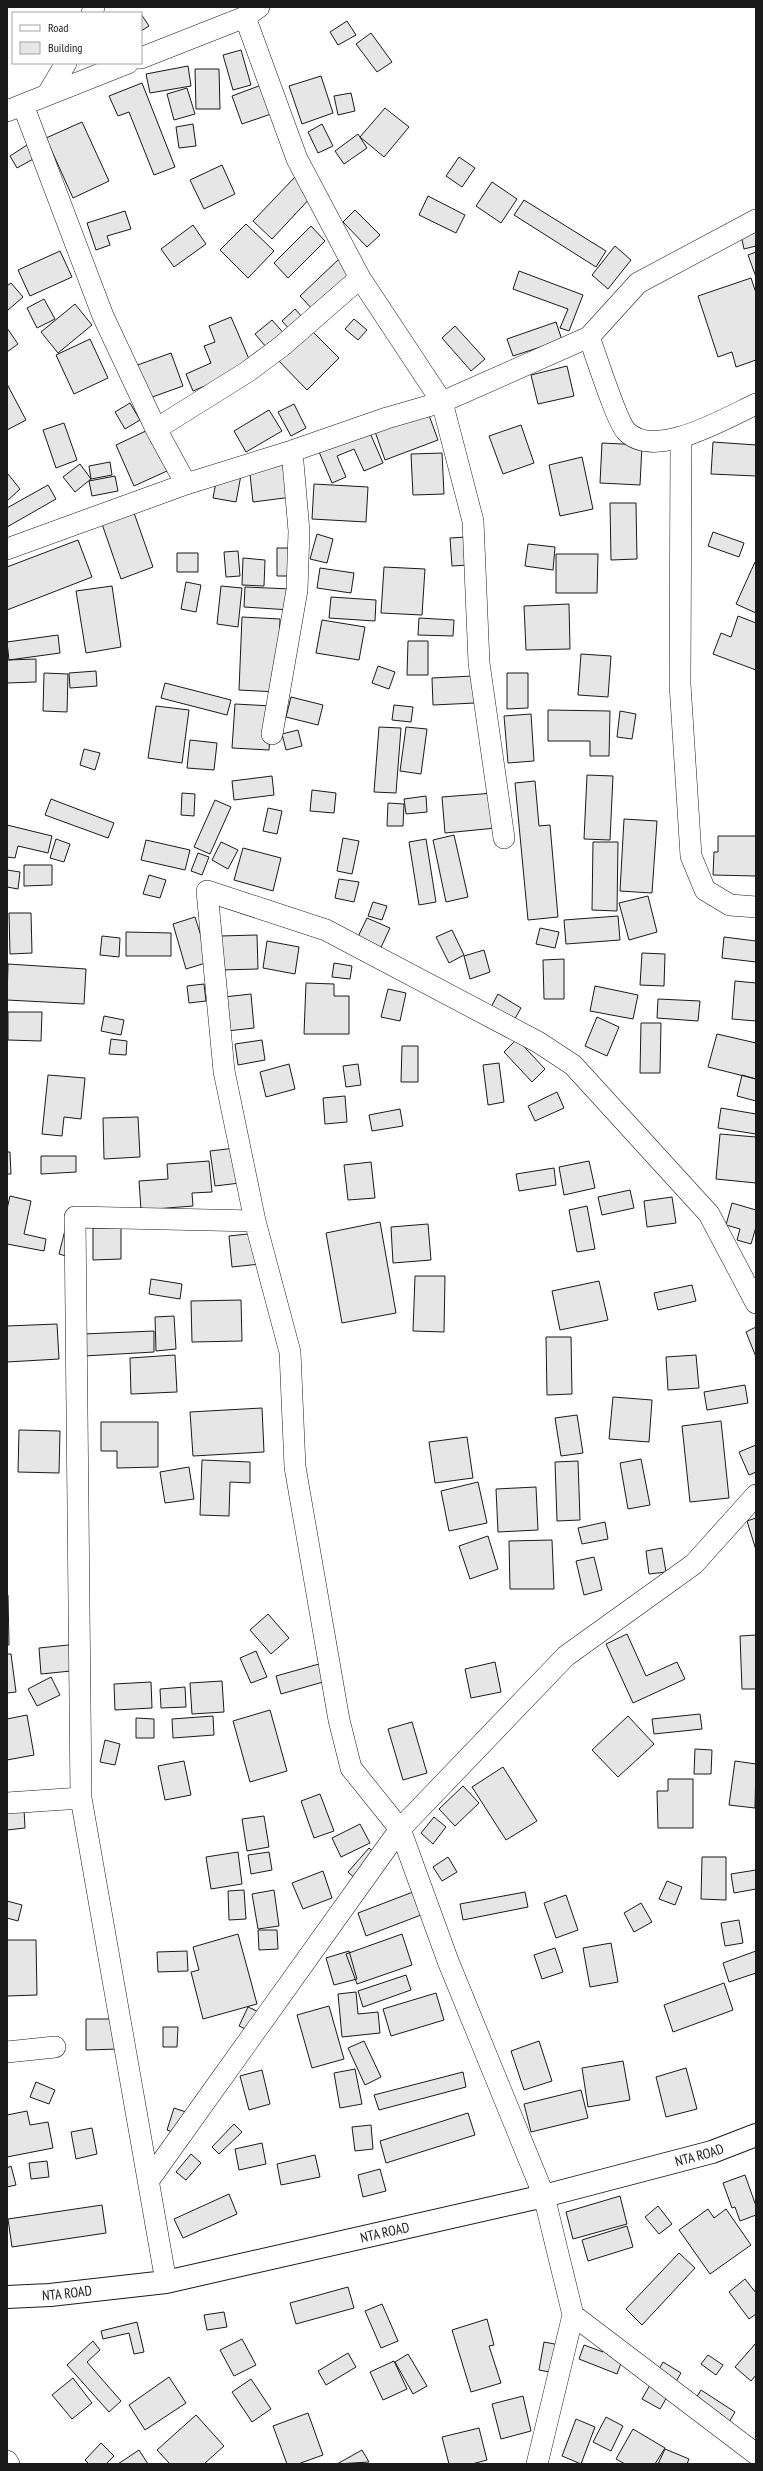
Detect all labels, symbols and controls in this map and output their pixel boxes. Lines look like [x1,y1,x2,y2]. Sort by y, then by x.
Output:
legend [12,12,142,64]
text: Road [48,20,68,35]
text: Building [48,40,83,55]
street label: NTA ROAD [673,2139,726,2170]
street label: NTA ROAD [358,2218,411,2247]
street label: NTA ROAD [42,2281,93,2304]

